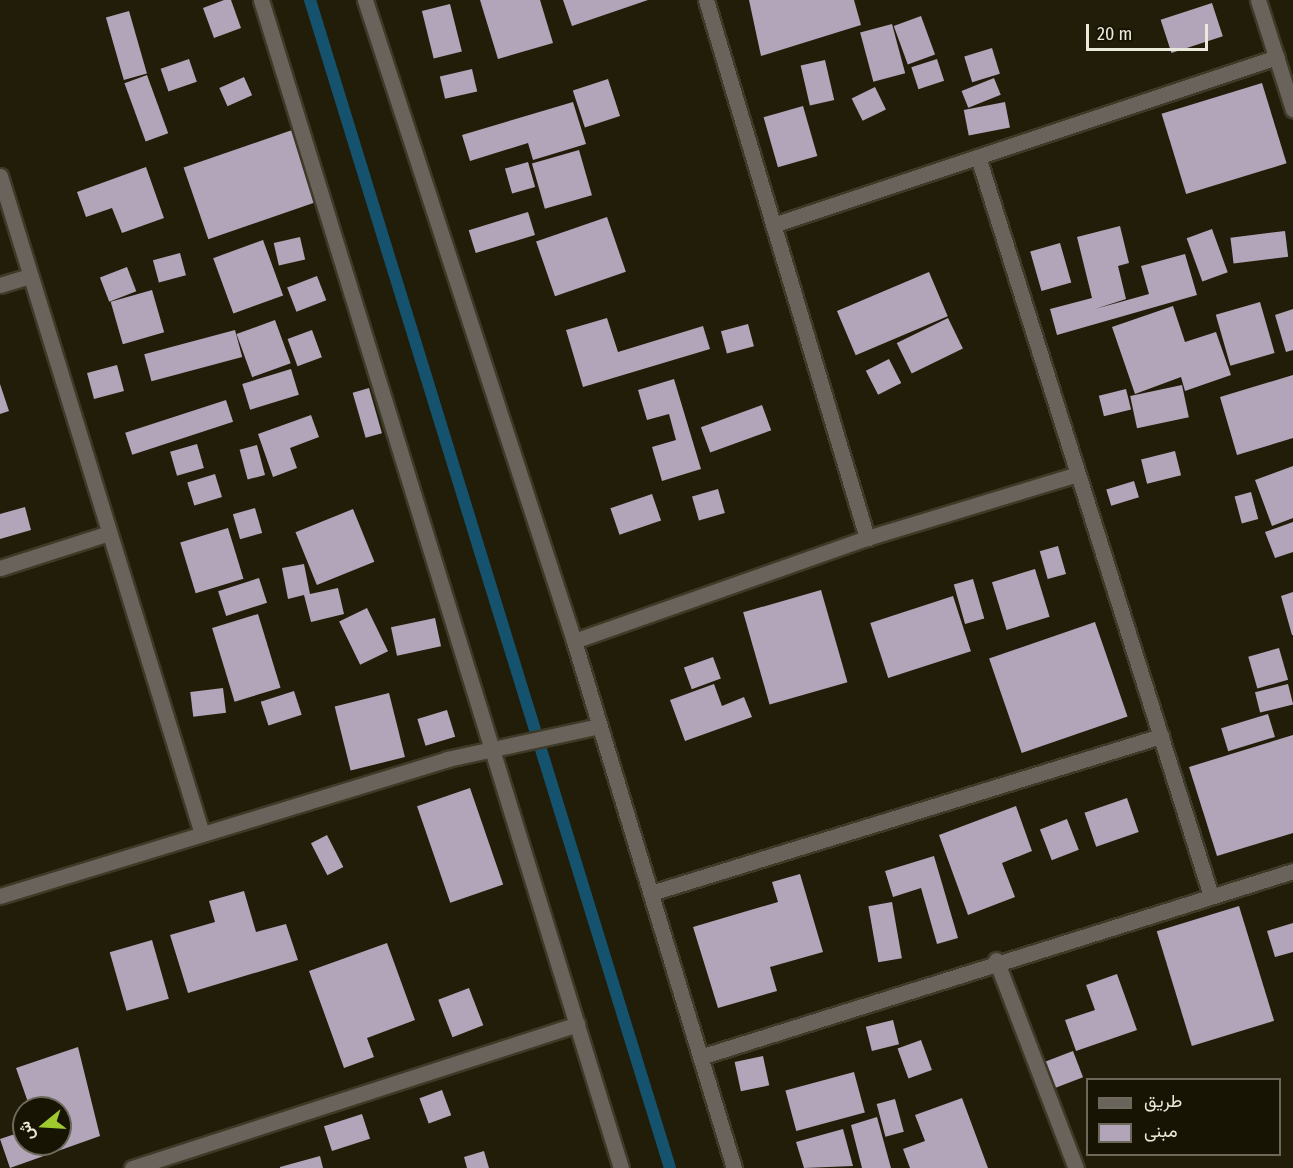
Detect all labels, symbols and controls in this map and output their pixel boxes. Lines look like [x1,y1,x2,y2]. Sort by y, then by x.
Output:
scale bar [1089,12,1210,50]
text: 20 m [1097,23,1132,45]
legend [1086,1078,1281,1156]
text: طريق [1144,1090,1182,1112]
north arrow [12,1096,72,1156]
text: ش [14,1119,38,1143]
text: مبنى [1144,1120,1178,1142]

